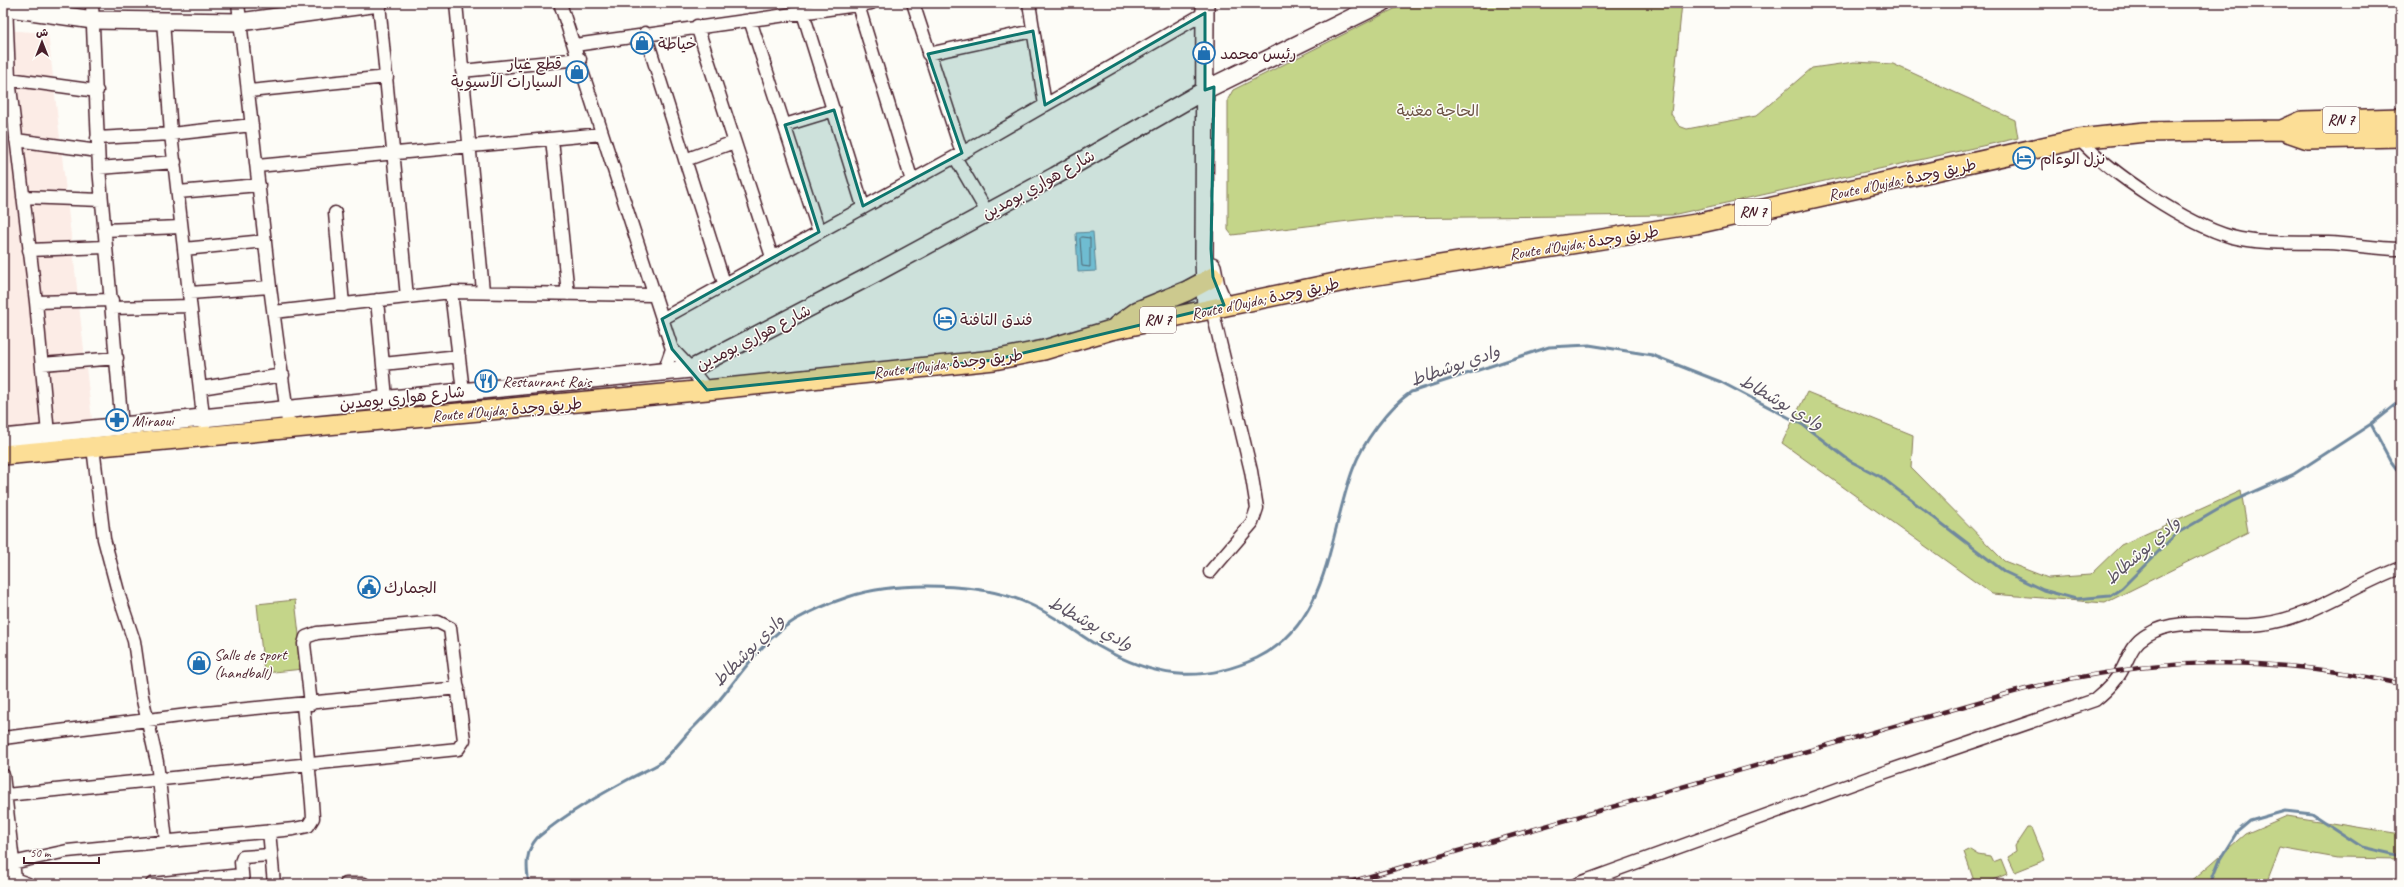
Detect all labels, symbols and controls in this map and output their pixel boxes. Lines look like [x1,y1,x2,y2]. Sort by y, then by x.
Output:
north arrow [22,22,62,62]
text: ش [36,25,48,39]
shop icon: خياطة [629,30,655,56]
place label: خياطة [658,34,697,54]
shop icon: رئيس محمد [1191,40,1217,66]
place label: رئيس محمد [1220,44,1296,64]
place label: قطع غيار السيارات الآسيوية [451,54,562,92]
shop icon: قطع غيار السيارات الآسيوية [564,59,590,85]
park label: الحاجة مغنية [1397,101,1479,121]
road number: RN 7 [2323,107,2359,133]
hotel icon: نزل الوءام [2011,145,2037,171]
street label: شارع هواري بومدين [978,146,1099,225]
place label: نزل الوءام [2040,149,2105,171]
street label: Route d'Oujda; طريق وجدة [1826,154,1978,205]
road number: RN 7 [1735,199,1771,225]
street label: Route d'Oujda; طريق وجدة [1508,221,1660,265]
street label: Route d'Oujda; طريق وجدة [1189,273,1341,324]
street label: شارع هواري بومدين [693,300,815,376]
hotel icon: فندق التافنة [932,306,958,332]
road number: RN 7 [1140,307,1176,333]
place label: فندق التافنة [960,310,1033,330]
water label: وادي بوشطاط [1408,340,1503,392]
street label: Route d'Oujda; طريق وجدة [872,345,1024,383]
restaurant icon: Restaurant Rais [473,368,499,394]
water label: وادي بوشطاط [1735,370,1827,437]
place label: Restaurant Rais [502,372,593,392]
street label: شارع هواري بومدين [338,381,466,416]
street label: Route d'Oujda; طريق وجدة [431,393,583,427]
pharmacy icon: Miraoui [104,407,130,433]
place label: Miraoui [132,411,175,431]
water label: وادي بوشطاط [2100,512,2186,590]
public building icon: الجمارك [356,574,382,600]
place label: الجمارك [384,578,437,598]
water label: وادي بوشطاط [1044,592,1137,657]
water label: وادي بوشطاط [708,610,790,692]
place label: Salle de sport (handball) [214,645,288,683]
shop icon: Salle de sport (handball) [186,650,212,676]
scale bar [24,839,99,865]
text: 50 m [30,845,52,861]

